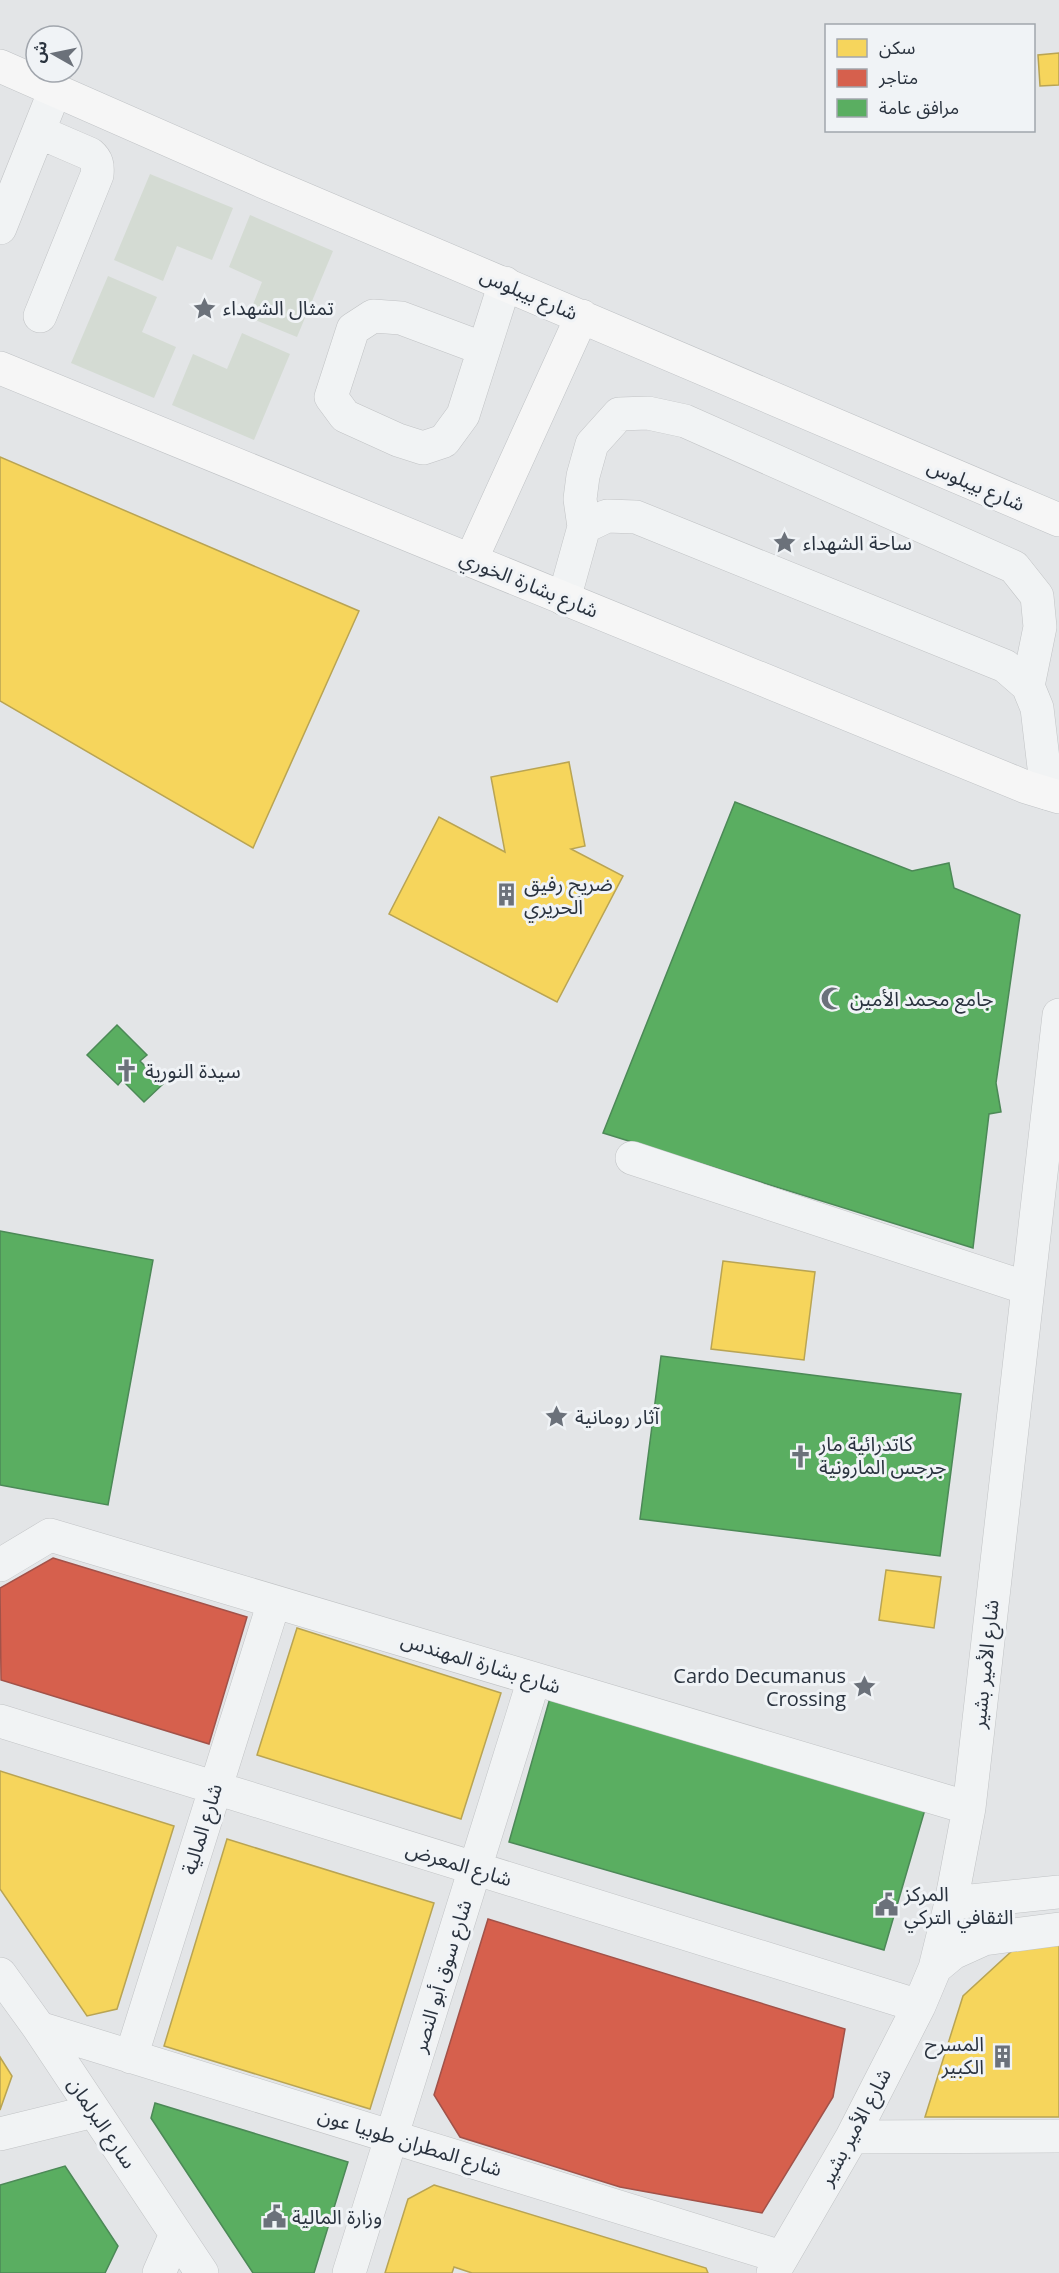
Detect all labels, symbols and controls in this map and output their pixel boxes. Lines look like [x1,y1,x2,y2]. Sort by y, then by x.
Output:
north arrow [24,24,84,84]
legend [825,24,1035,132]
text: سكن [879,35,915,59]
text: ش [27,39,52,64]
text: متاجر [878,65,918,89]
text: مرافق عامة [879,95,959,119]
street label: شارع بيبلوس [476,261,582,328]
place label: تمثال الشهداء [223,294,334,321]
place icon: تمثال الشهداء [192,295,218,321]
street label: شارع بيبلوس [923,452,1029,519]
place label: ساحة الشهداء [803,529,912,556]
place icon: ساحة الشهداء [772,530,798,556]
street label: شارع بشارة الخوري [455,544,602,626]
place label: ضريح رفيق الحريري [524,870,613,923]
building icon: ضريح رفيق الحريري [493,882,519,908]
place label: جامع محمد الأمين [850,985,994,1014]
mosque icon: جامع محمد الأمين [819,986,845,1012]
place label: سيدة النورية [145,1057,241,1084]
church icon: سيدة النورية [114,1058,140,1084]
place label: آثار رومانية [575,1403,660,1430]
place icon: آثار رومانية [544,1404,570,1430]
place label: كاتدرائية مار جرجس المارونية [818,1430,946,1480]
church icon: كاتدرائية مار جرجس المارونية [788,1443,814,1469]
street label: شارع الأمير بشير [964,1598,1007,1731]
street label: شارع بشارة المهندس [397,1625,564,1702]
place label: Cardo Decumanus Crossing [673,1662,846,1712]
place icon: Cardo Decumanus Crossing [851,1674,877,1700]
street label: شارع المالية [175,1780,230,1878]
street label: شارع المعرض [402,1835,515,1894]
place label: المركز الثقافي التركي [903,1880,1014,1933]
public building icon: المركز الثقافي التركي [873,1892,899,1918]
street label: شارع سوق أبو النصر [405,1896,480,2057]
place label: المسرح الكبير [925,2030,984,2080]
building icon: المسرح الكبير [989,2043,1015,2069]
street label: شارع الأمير بشير [812,2063,899,2192]
street label: سارع البرلمان [60,2072,143,2175]
street label: شارع المطران طوبيا عون [314,2101,505,2184]
place label: وزارة المالية [292,2203,382,2230]
public building icon: وزارة المالية [261,2204,287,2230]

